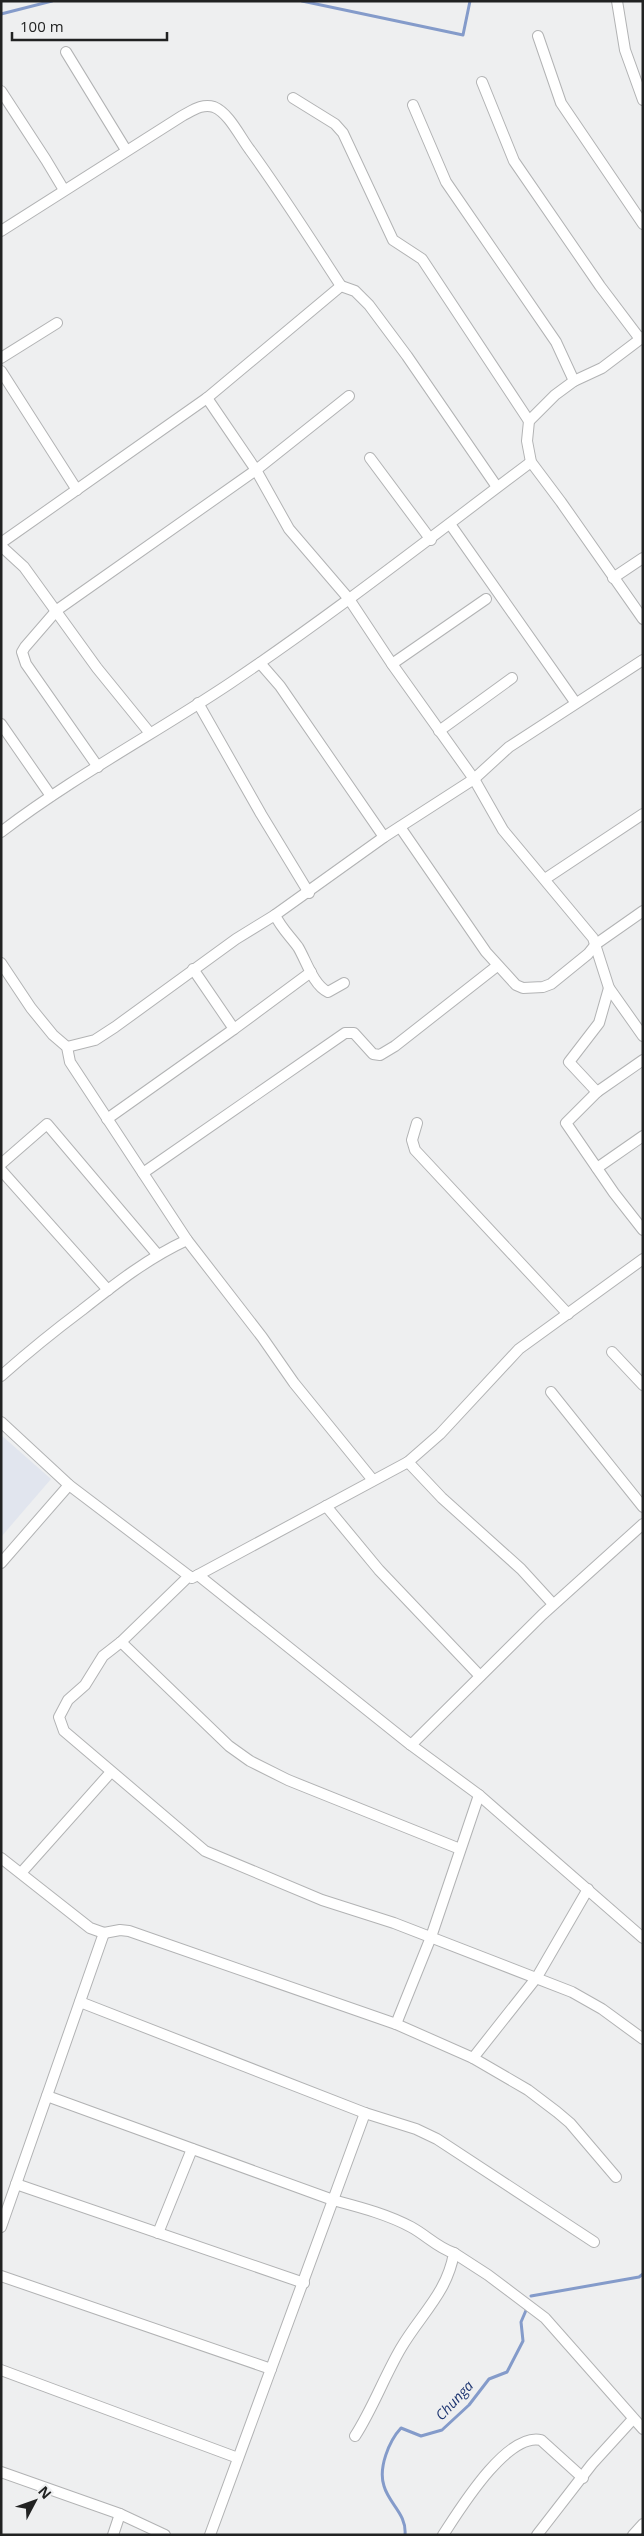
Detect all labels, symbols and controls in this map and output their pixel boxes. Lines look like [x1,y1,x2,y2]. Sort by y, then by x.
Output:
scale bar [12,10,168,42]
text: 100 m [20,16,64,36]
water label: Chunga [431,2376,477,2424]
north arrow [10,2476,60,2526]
text: N [34,2482,56,2503]

